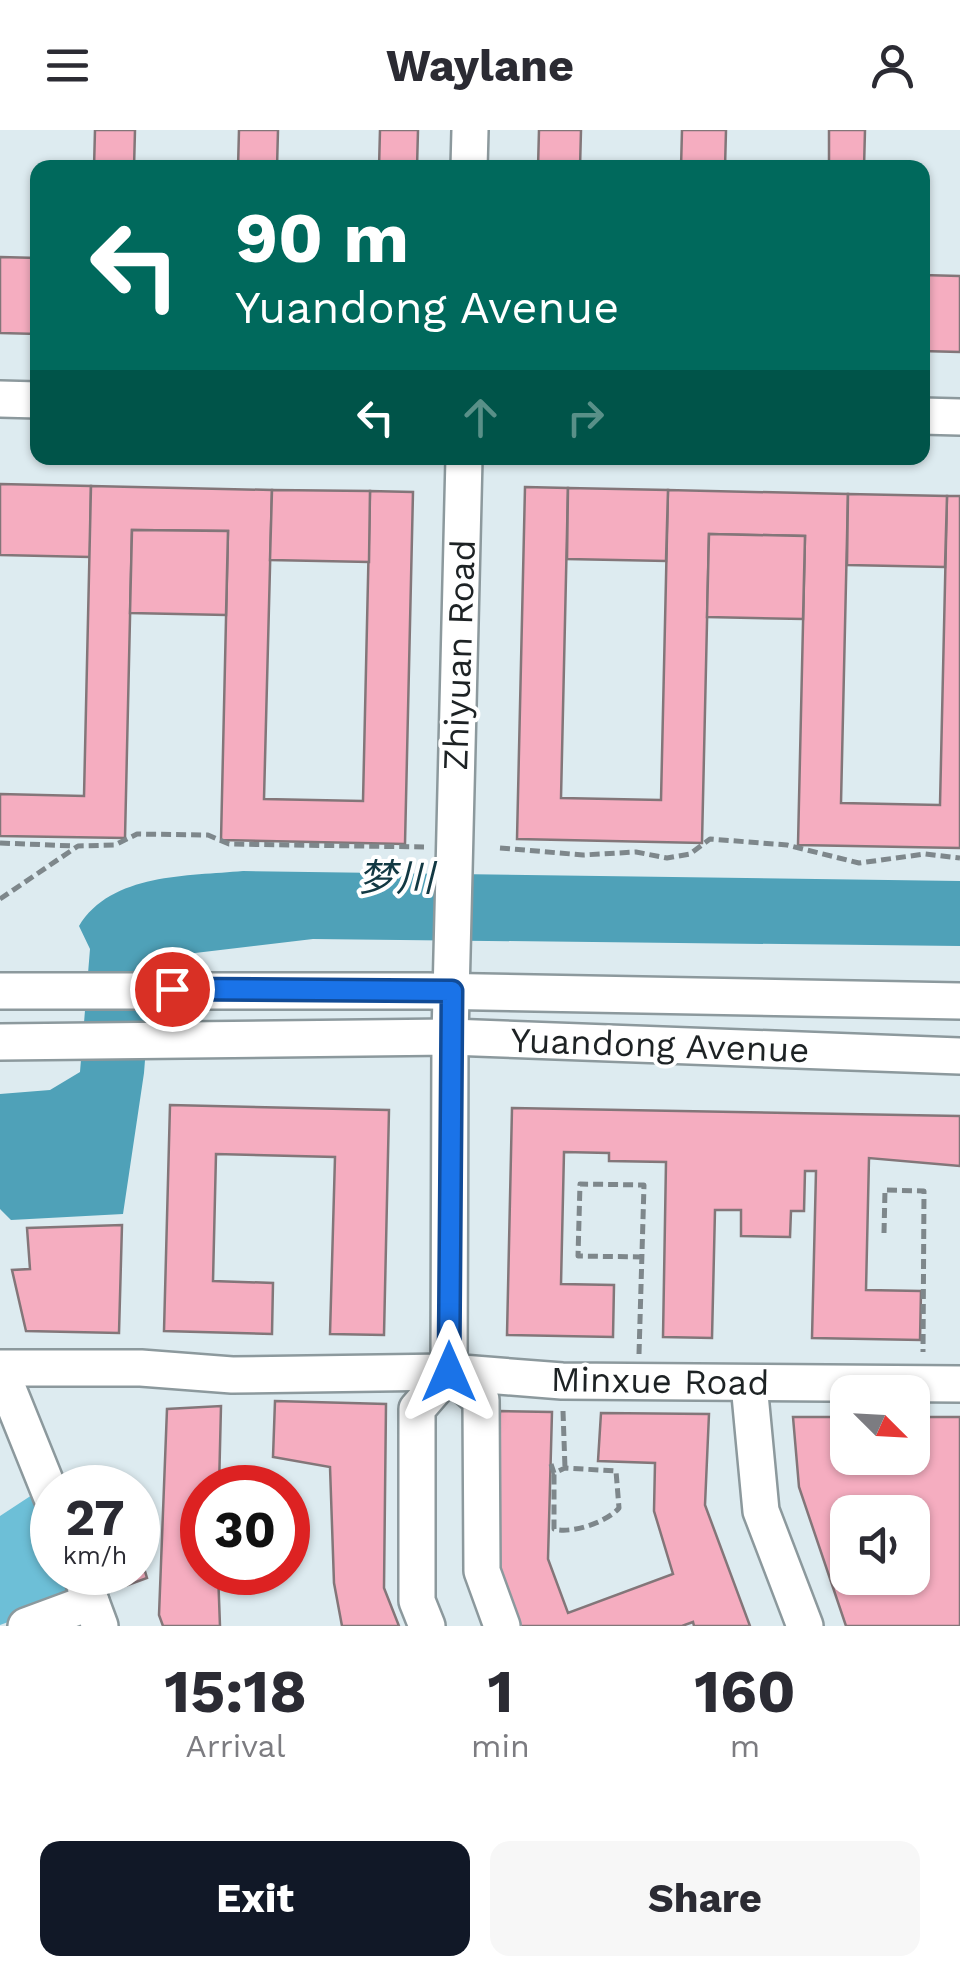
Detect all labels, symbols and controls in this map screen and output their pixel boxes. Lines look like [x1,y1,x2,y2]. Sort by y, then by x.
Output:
icon: menu [40,38,95,93]
icon: person [865,38,920,93]
text: Waylane [386,39,574,92]
text: 90 m [235,197,409,279]
icon: left [70,200,200,330]
text: Yuandong Avenue [235,281,619,334]
icon: left [348,390,403,445]
icon: ahead [453,390,508,445]
icon: right [558,390,613,445]
street label: Zhiyuan Road [434,539,484,771]
water label: 梦川 [358,856,438,900]
pin [130,947,215,1032]
icon: arrive [145,962,200,1017]
street label: Yuandong Avenue [510,1019,810,1071]
position arrow [397,1320,501,1424]
street label: Minxue Road [550,1358,770,1404]
north arrow [830,1375,930,1475]
map controls [830,1375,930,1595]
speed limit sign: 30 [180,1465,310,1595]
text: 27 [65,1488,125,1547]
button: sound [830,1495,930,1595]
text: km/h [63,1541,127,1570]
text: 15:18 [164,1656,307,1727]
text: 1 [488,1656,513,1727]
text: 160 [694,1656,796,1727]
text: Arrival [186,1727,285,1765]
text: min [471,1727,530,1765]
text: m [730,1727,760,1765]
button: Exit [40,1841,470,1956]
button: Share [490,1841,920,1956]

